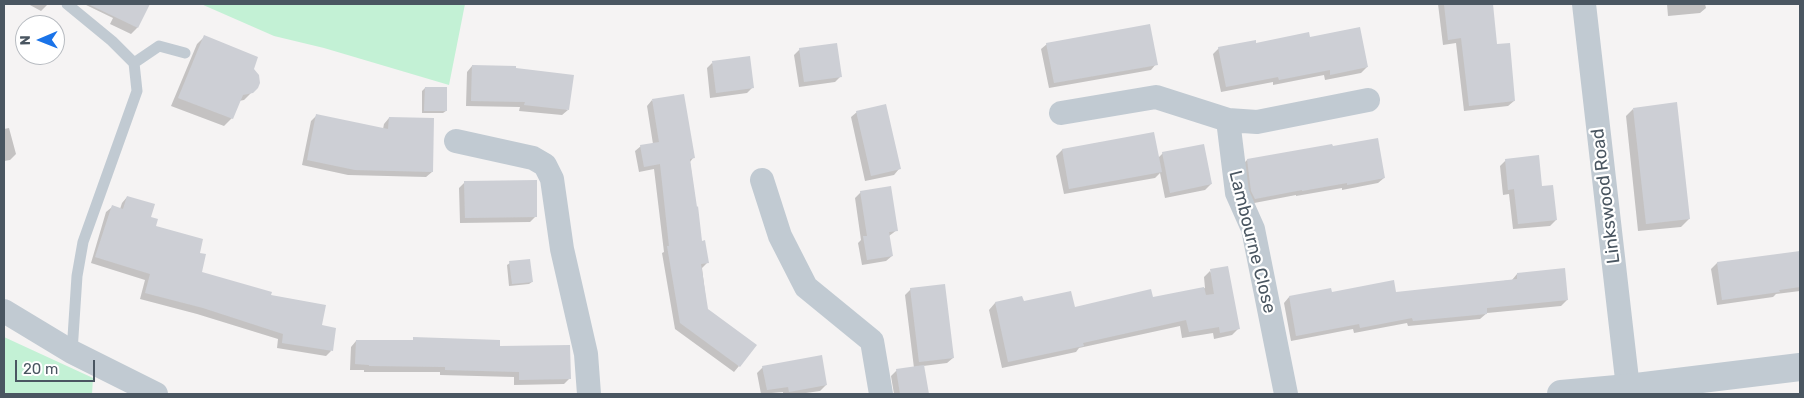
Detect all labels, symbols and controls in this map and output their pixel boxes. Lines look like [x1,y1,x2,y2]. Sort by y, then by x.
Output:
north arrow [15,15,65,65]
text: N [17,35,34,45]
street label: Linkswood Road [1587,127,1625,265]
street label: Lambourne Close [1224,168,1280,316]
scale bar [18,350,98,382]
text: 20 m [23,360,58,378]

